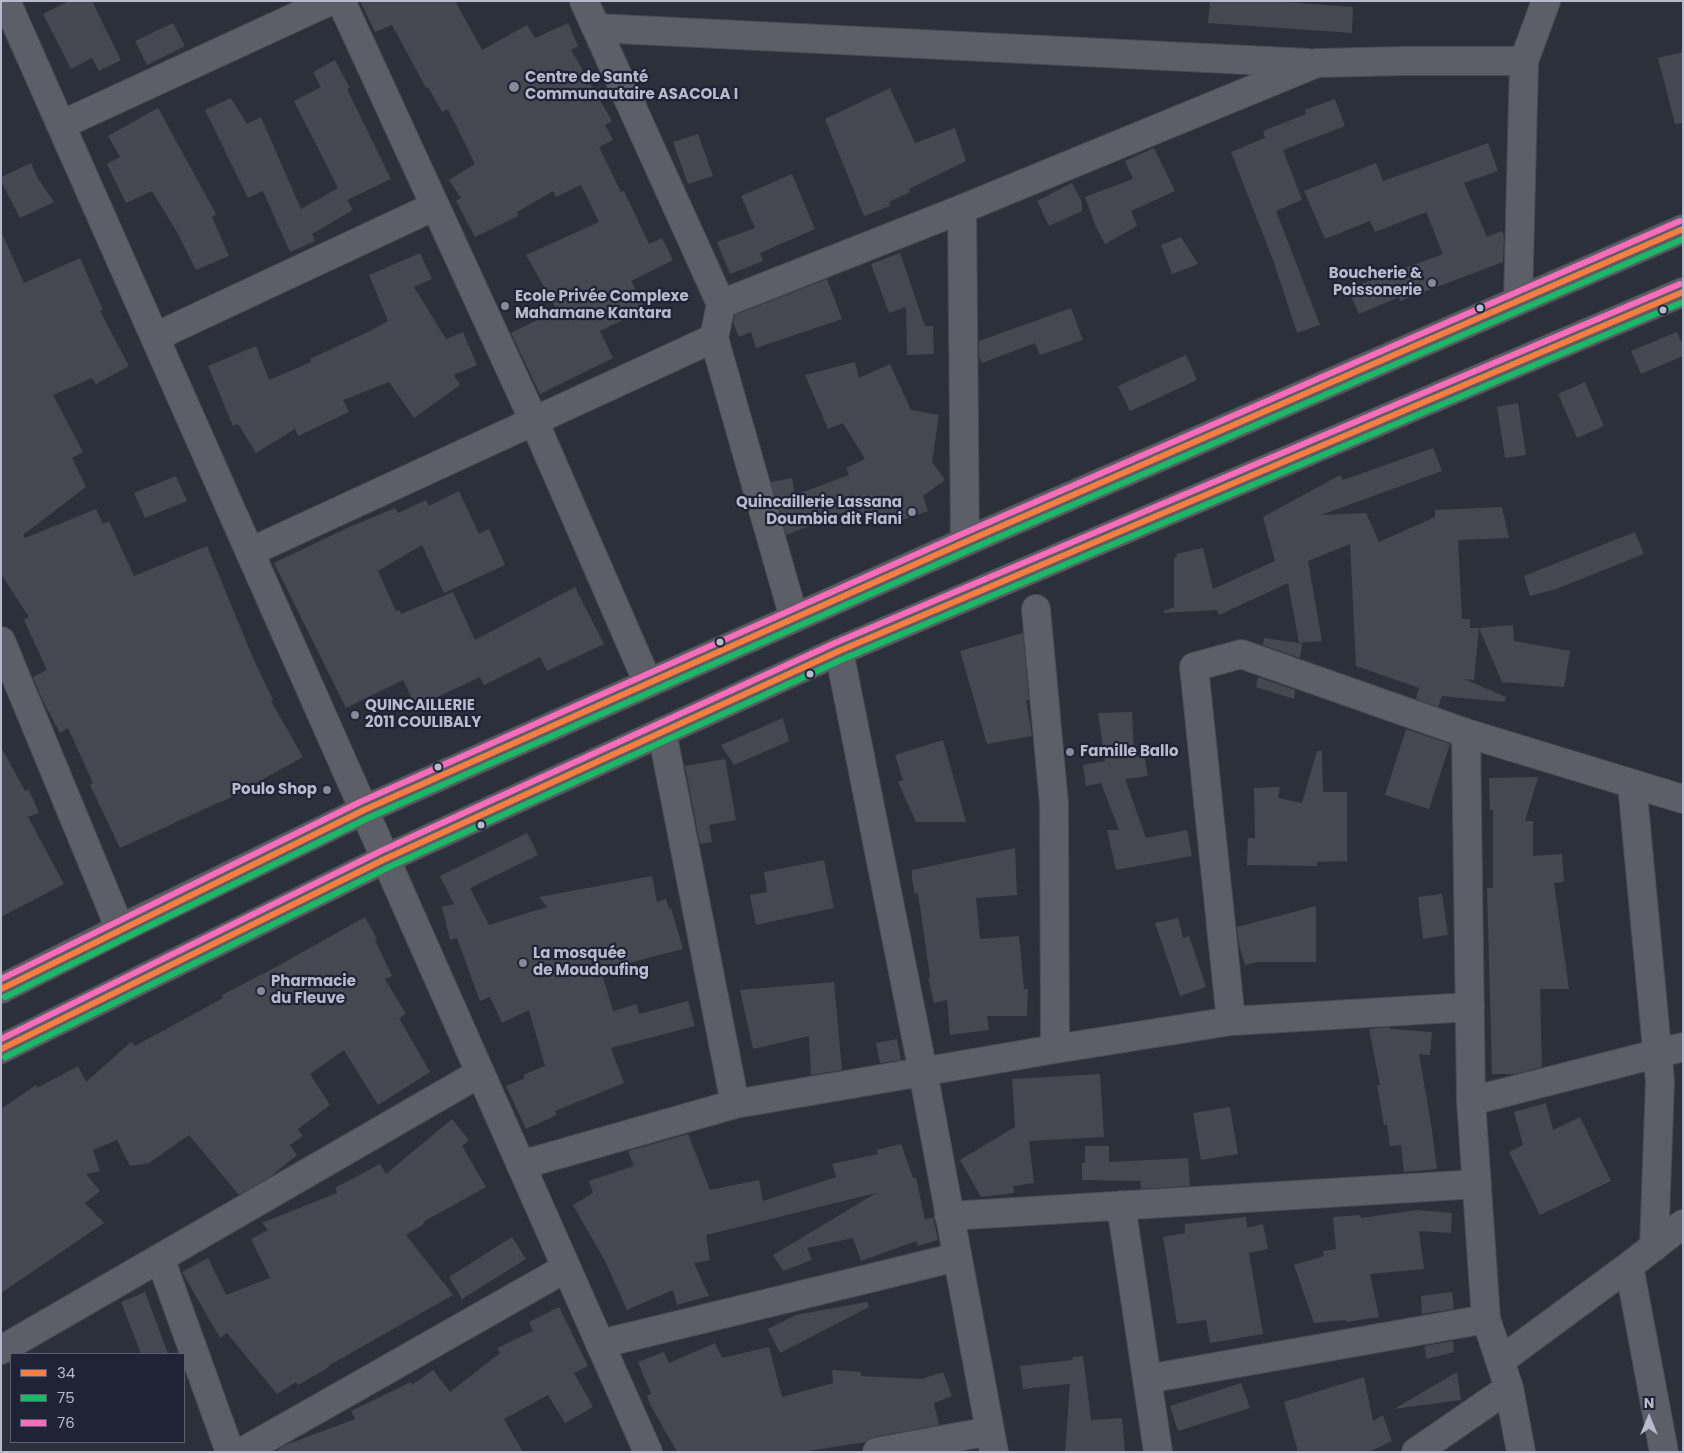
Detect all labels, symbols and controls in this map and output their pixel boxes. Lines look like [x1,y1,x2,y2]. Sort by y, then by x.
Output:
place label: Centre de Santé Communautaire ASACOLA I [525,69,738,104]
marker: Centre de Santé Communautaire ASACOLA I [507,80,521,94]
place label: Boucherie & Poissonerie [1329,265,1422,300]
marker: Boucherie & Poissonerie [1426,277,1438,289]
place label: Ecole Privée Complexe Mahamane Kantara [515,288,689,323]
marker: Ecole Privée Complexe Mahamane Kantara [499,300,511,312]
unlabelled marker [1475,303,1485,313]
unlabelled marker [1658,305,1668,315]
place label: Quincaillerie Lassana Doumbia dit Flani [736,494,902,529]
marker: Quincaillerie Lassana Doumbia dit Flani [906,506,918,518]
unlabelled marker [715,637,725,647]
unlabelled marker [805,669,815,679]
place label: QUINCAILLERIE 2011 COULIBALY [365,697,481,732]
marker: QUINCAILLERIE 2011 COULIBALY [349,709,361,721]
place label: Famille Ballo [1080,743,1178,761]
marker: Famille Ballo [1064,746,1076,758]
unlabelled marker [433,762,443,772]
place label: Poulo Shop [232,781,317,799]
marker: Poulo Shop [321,784,333,796]
unlabelled marker [476,820,486,830]
place label: La mosquée de Moudoufing [533,945,649,980]
marker: La mosquée de Moudoufing [517,957,529,969]
place label: Pharmacie du Fleuve [271,973,356,1008]
marker: Pharmacie du Fleuve [255,985,267,997]
legend [10,1353,185,1443]
text: 34 [57,1362,75,1383]
text: 75 [57,1387,75,1408]
north arrow [1624,1393,1674,1443]
text: N [1644,1393,1654,1413]
text: 76 [57,1412,75,1433]

